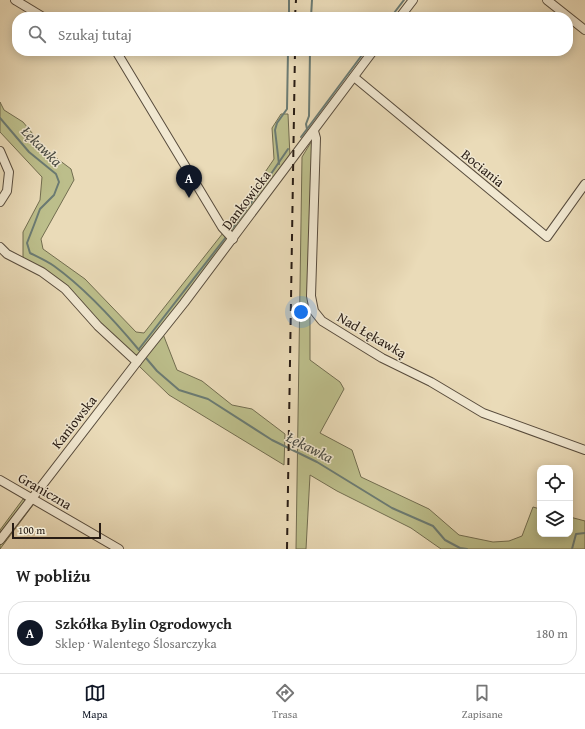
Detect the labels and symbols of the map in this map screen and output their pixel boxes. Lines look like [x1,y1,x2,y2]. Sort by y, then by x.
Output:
water label: Łękawka [16,120,67,171]
street label: Bociania [457,144,509,192]
pin: A [176,165,202,198]
street label: Dankowicka [217,166,275,234]
your location [291,302,311,322]
street label: Nad Łękawką [334,307,411,363]
street label: Kaniowska [47,391,101,453]
water label: Łękawka [282,426,337,468]
street label: Graniczna [14,468,76,515]
scale bar [12,521,101,540]

